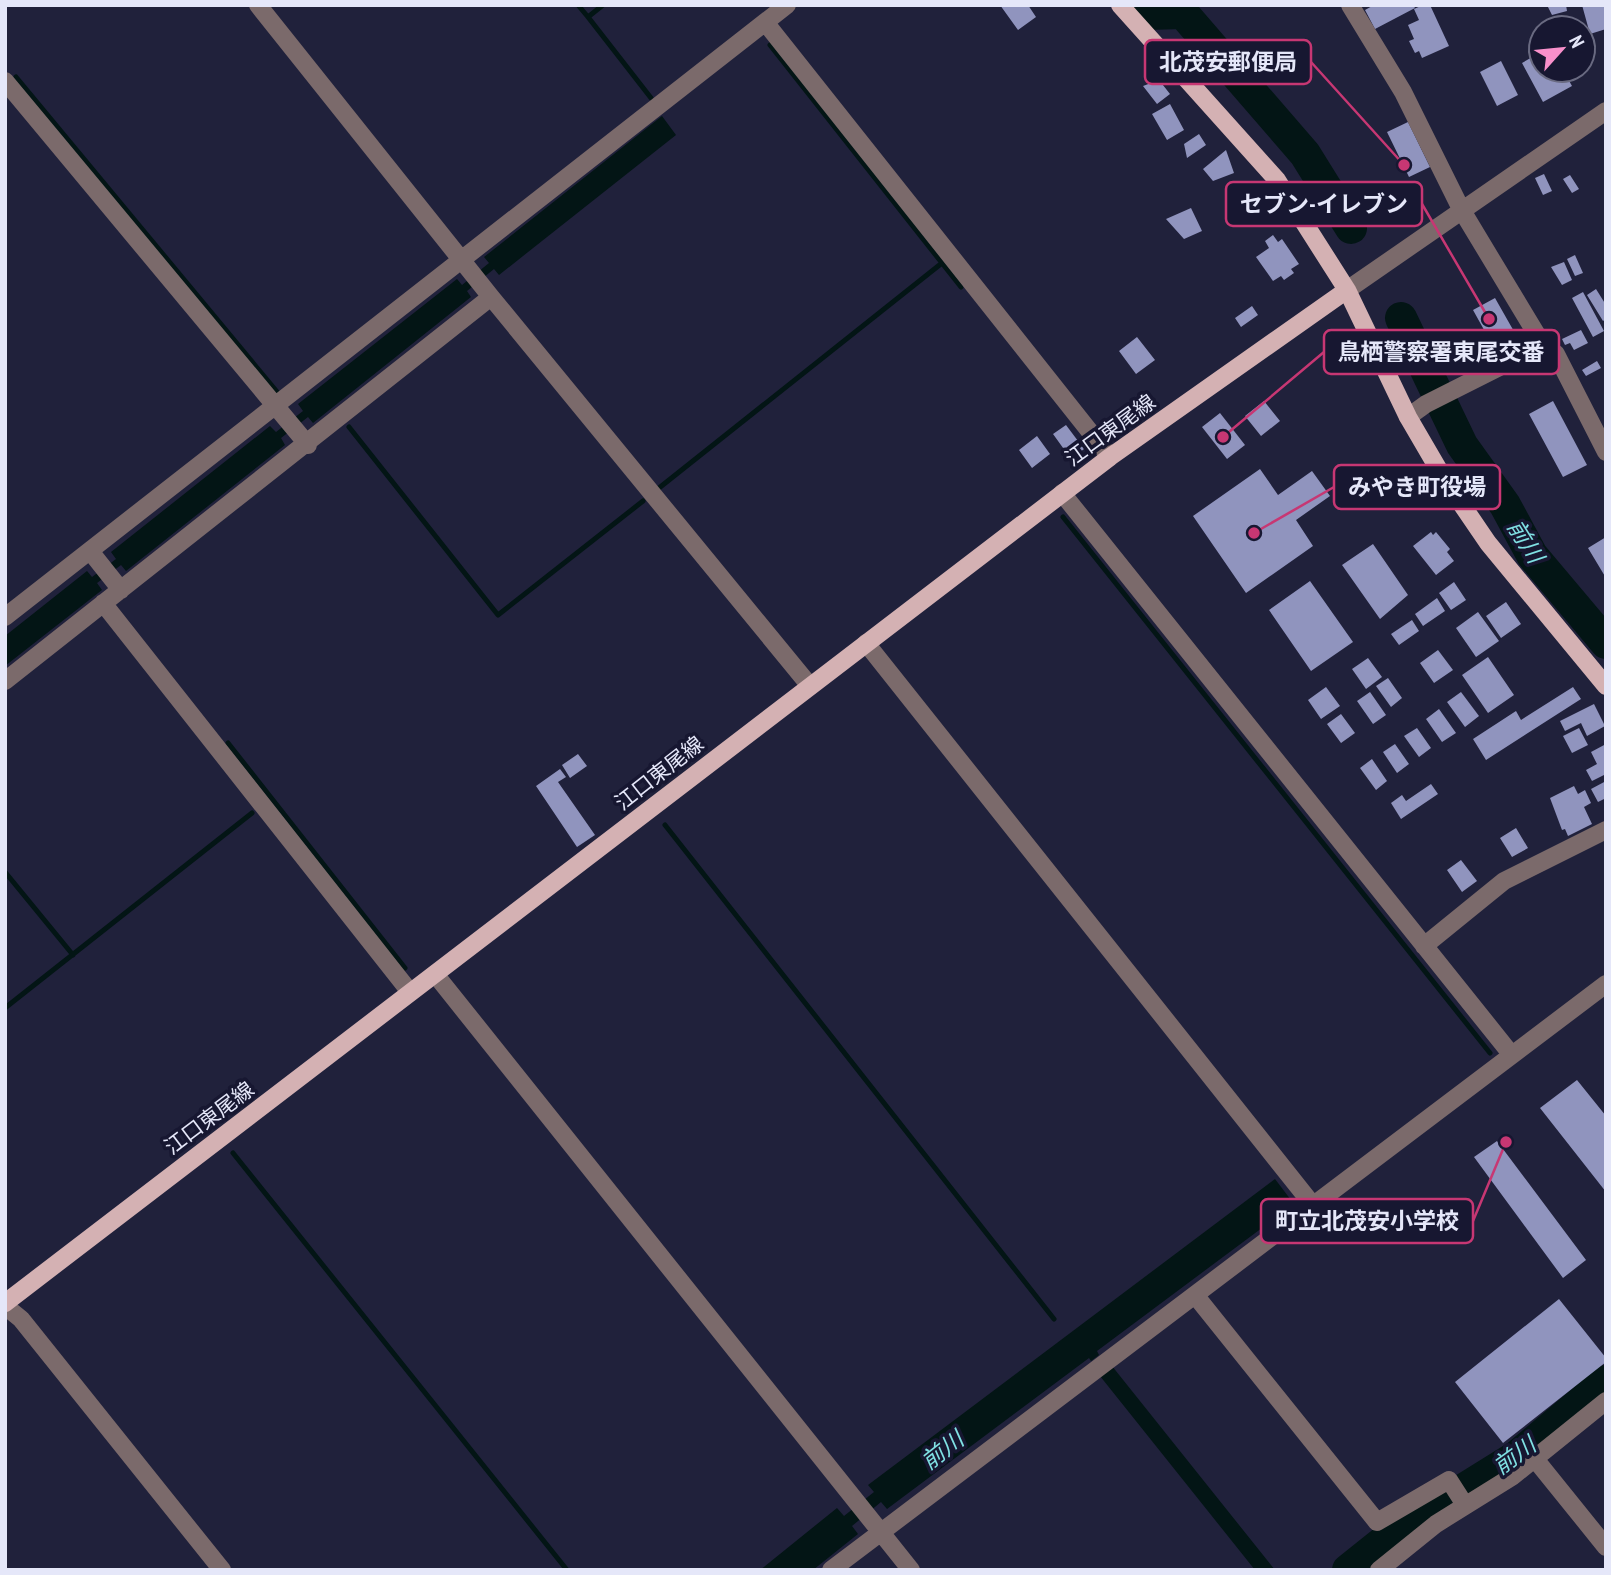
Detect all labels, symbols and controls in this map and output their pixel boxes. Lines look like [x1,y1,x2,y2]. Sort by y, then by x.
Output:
north arrow [1527,14,1597,84]
text: N [1564,31,1590,51]
callout: 北茂安郵便局 [1145,40,1311,84]
text: 北茂安郵便局 [1159,47,1297,76]
callout: セブン-イレブン [1226,182,1422,226]
text: セブン-イレブン [1240,189,1408,218]
callout: 鳥栖警察署東尾交番 [1324,330,1559,374]
text: 鳥栖警察署東尾交番 [1338,337,1545,366]
street label: 江口東尾線 [1060,388,1160,472]
callout: みやき町役場 [1334,465,1500,509]
text: みやき町役場 [1348,472,1486,501]
water label: 前川 [1502,514,1552,571]
street label: 江口東尾線 [609,730,709,816]
street label: 江口東尾線 [159,1076,259,1160]
callout: 町立北茂安小学校 [1261,1199,1473,1243]
text: 町立北茂安小学校 [1275,1206,1459,1235]
water label: 前川 [915,1423,971,1476]
water label: 前川 [1487,1428,1544,1480]

